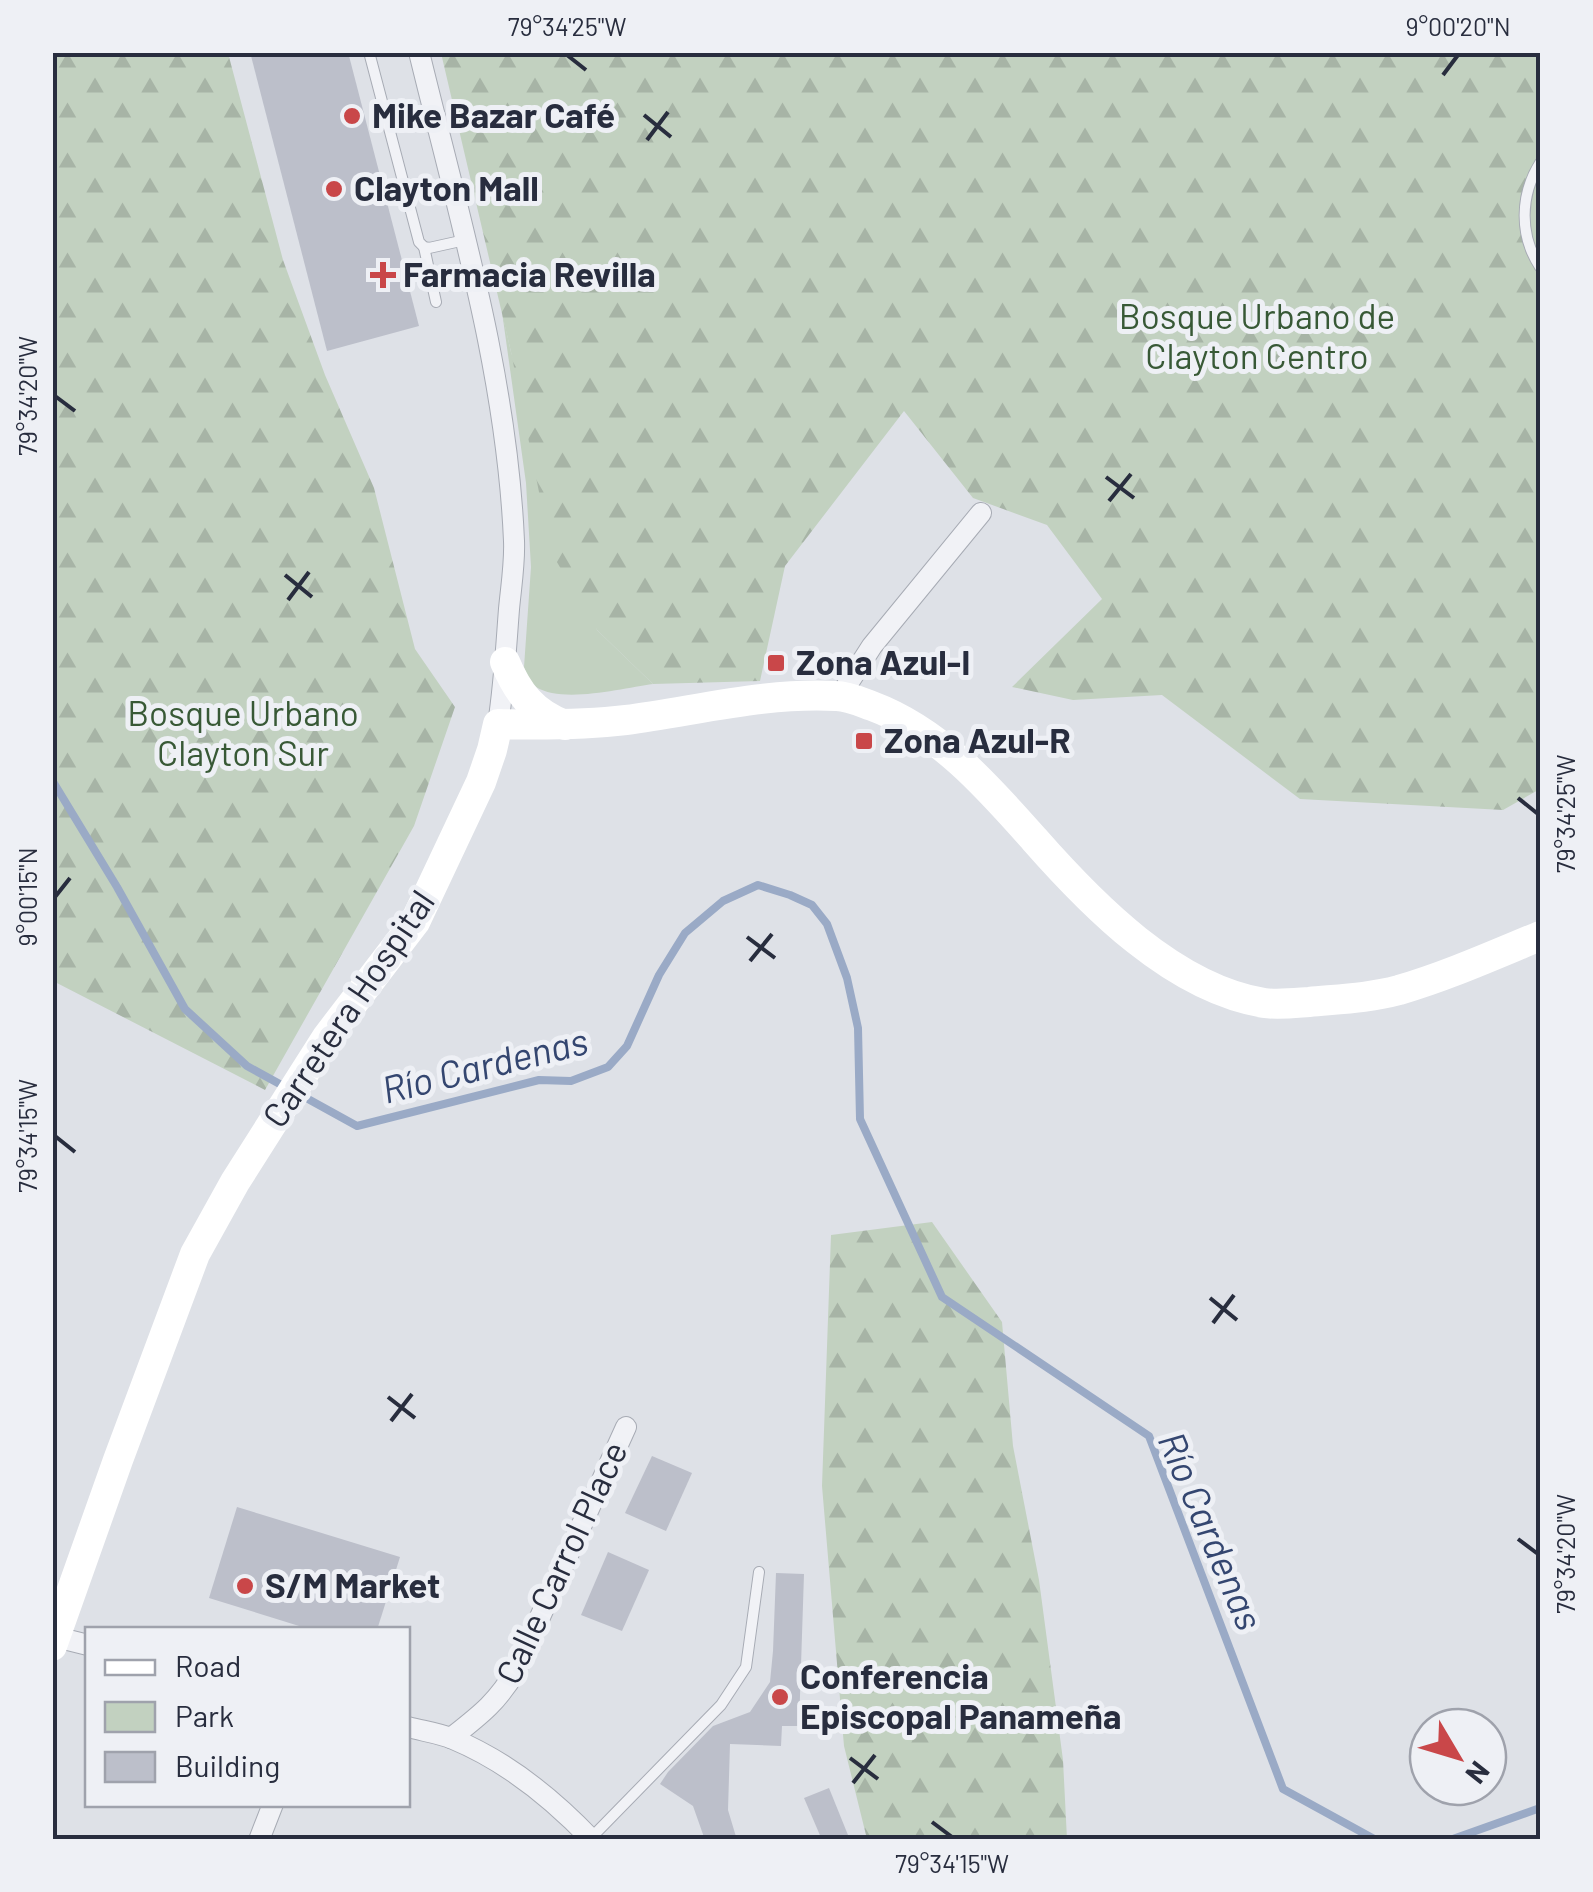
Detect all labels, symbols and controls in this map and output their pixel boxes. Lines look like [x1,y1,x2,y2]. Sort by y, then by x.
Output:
text: 79°34'25"W [508,11,626,41]
text: 9°00'20"N [1405,11,1511,41]
place label: Mike Bazar Café [372,93,615,135]
marker: Mike Bazar Café [341,105,363,127]
place label: Clayton Mall [354,166,539,208]
marker: Clayton Mall [323,178,345,200]
place label: Farmacia Revilla [403,252,656,294]
marker: Farmacia Revilla [372,264,394,286]
park label: Bosque Urbano de Clayton Centro [1119,294,1395,376]
text: 79°34'20"W [12,336,42,456]
place label: Zona Azul-I [796,640,970,682]
marker: Zona Azul-I [765,652,787,674]
park label: Bosque Urbano Clayton Sur [127,691,359,773]
place label: Zona Azul-R [884,718,1071,760]
marker: Zona Azul-R [853,730,875,752]
text: 79°34'25"W [1550,755,1580,873]
text: 9°00'15"N [12,847,42,947]
street label: Carretera Hospital [253,881,442,1134]
water label: Río Cardenas [377,1016,592,1112]
text: 79°34'15"W [12,1079,42,1193]
water label: Río Cardenas [1150,1424,1274,1636]
street label: Calle Carrol Place [486,1434,635,1690]
text: 79°34'20"W [1550,1494,1580,1614]
place label: S/M Market [265,1563,440,1605]
marker: S/M Market [234,1575,256,1597]
legend [85,1627,410,1807]
text: Road [175,1647,241,1683]
place label: Conferencia Episcopal Panameña [800,1654,1121,1736]
marker: Conferencia Episcopal Panameña [769,1686,791,1708]
text: Park [175,1697,234,1733]
north arrow [1408,1707,1508,1807]
text: Building [175,1747,280,1783]
text: N [1459,1755,1498,1791]
text: 79°34'15"W [895,1848,1009,1878]

